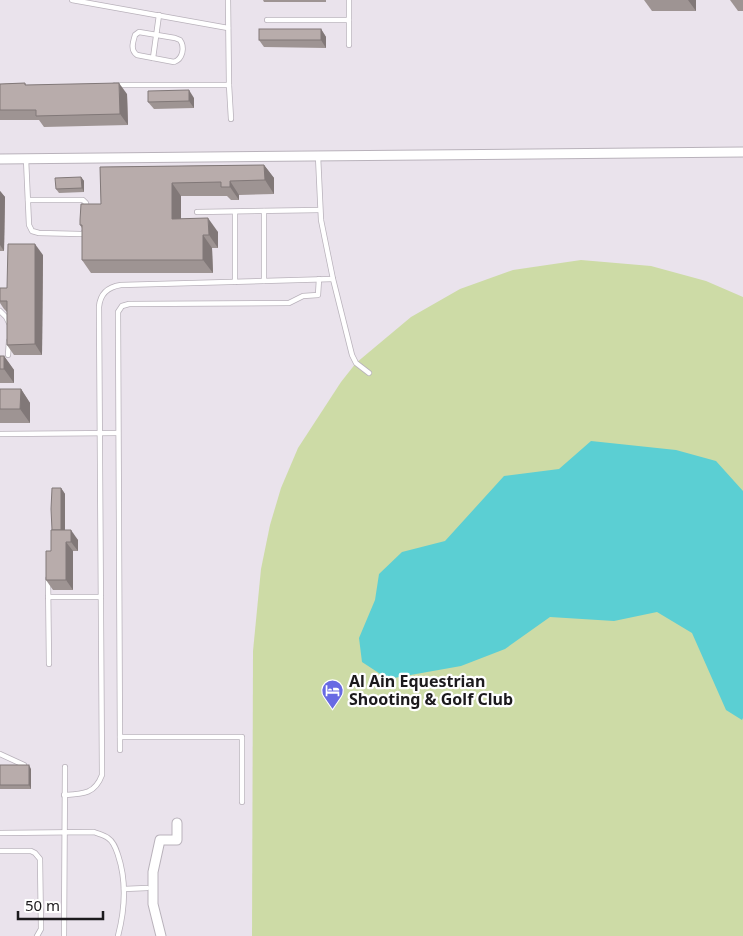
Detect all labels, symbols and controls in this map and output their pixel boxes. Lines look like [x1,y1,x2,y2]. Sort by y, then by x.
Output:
place label: Al Ain Equestrian Shooting & Golf Club [349,670,513,710]
hotel icon: Al Ain Equestrian Shooting & Golf Club [321,678,345,709]
scale bar [18,888,102,920]
text: 50 m [25,895,60,915]

